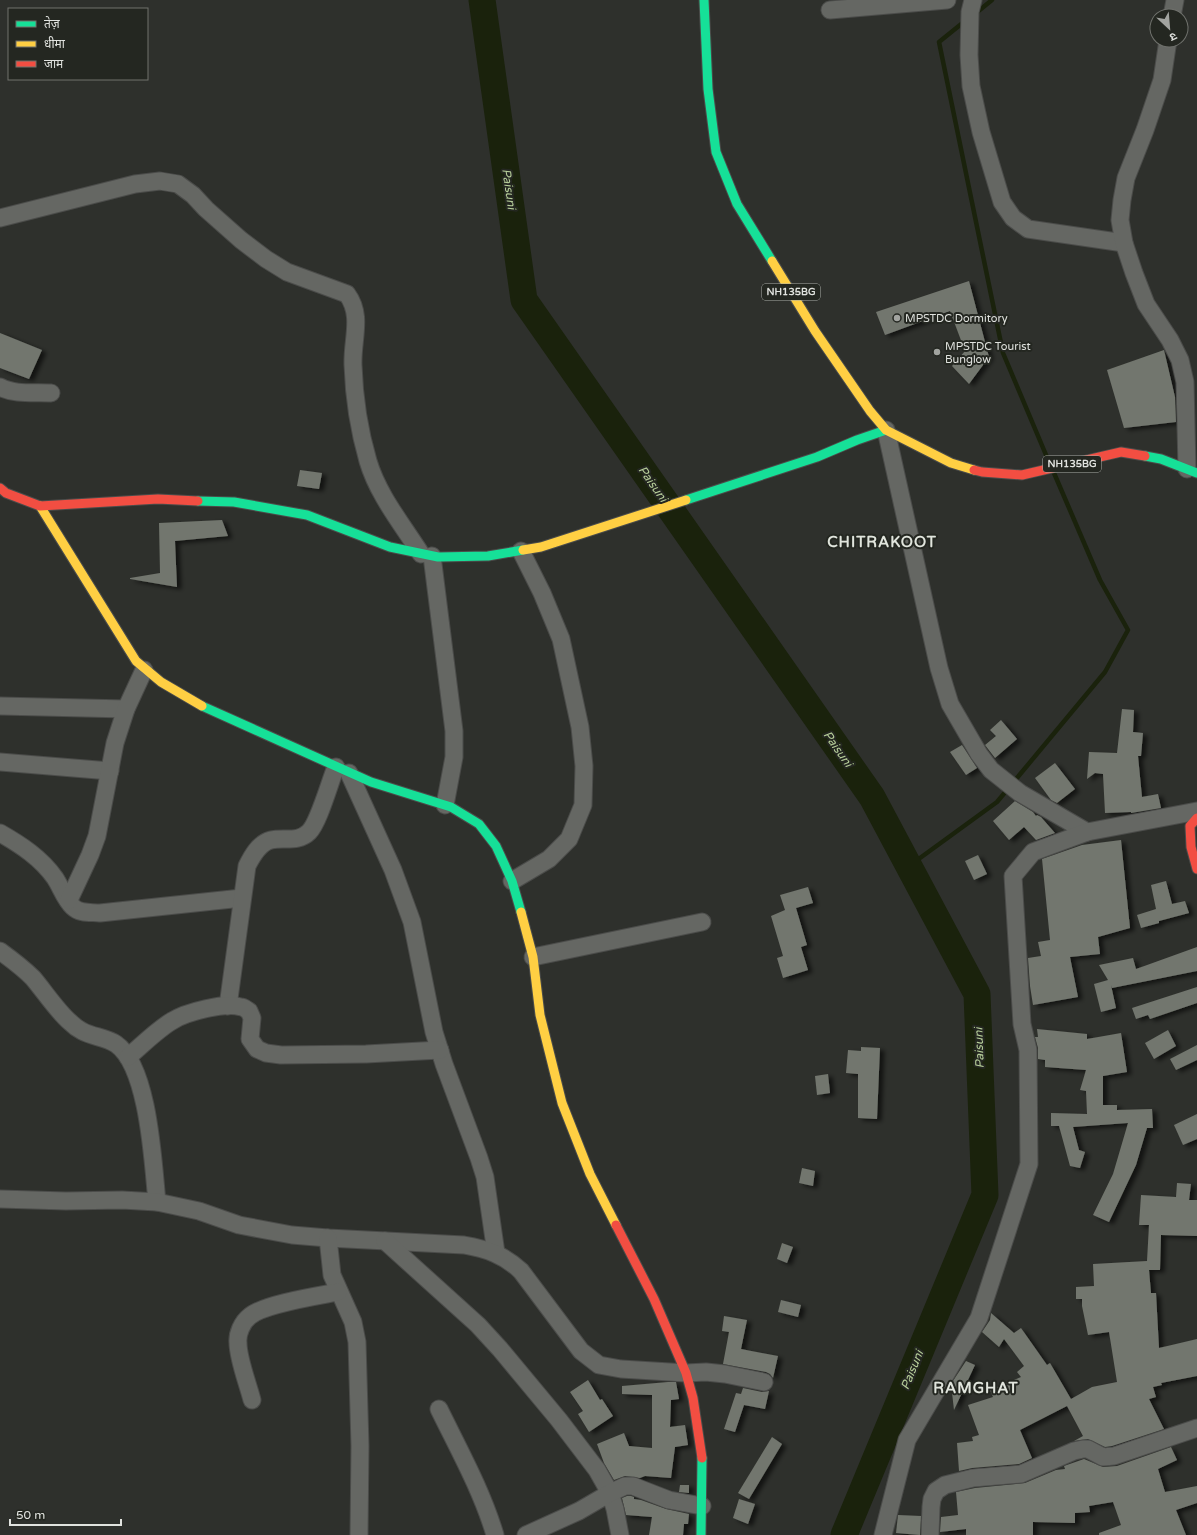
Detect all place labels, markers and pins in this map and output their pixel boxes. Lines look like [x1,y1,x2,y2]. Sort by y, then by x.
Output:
place label: MPSTDC Dormitory [905,312,1008,325]
marker: MPSTDC Dormitory [892,313,902,323]
place label: MPSTDC Tourist Bunglow [945,340,1031,366]
marker: MPSTDC Tourist Bunglow [932,347,942,357]

